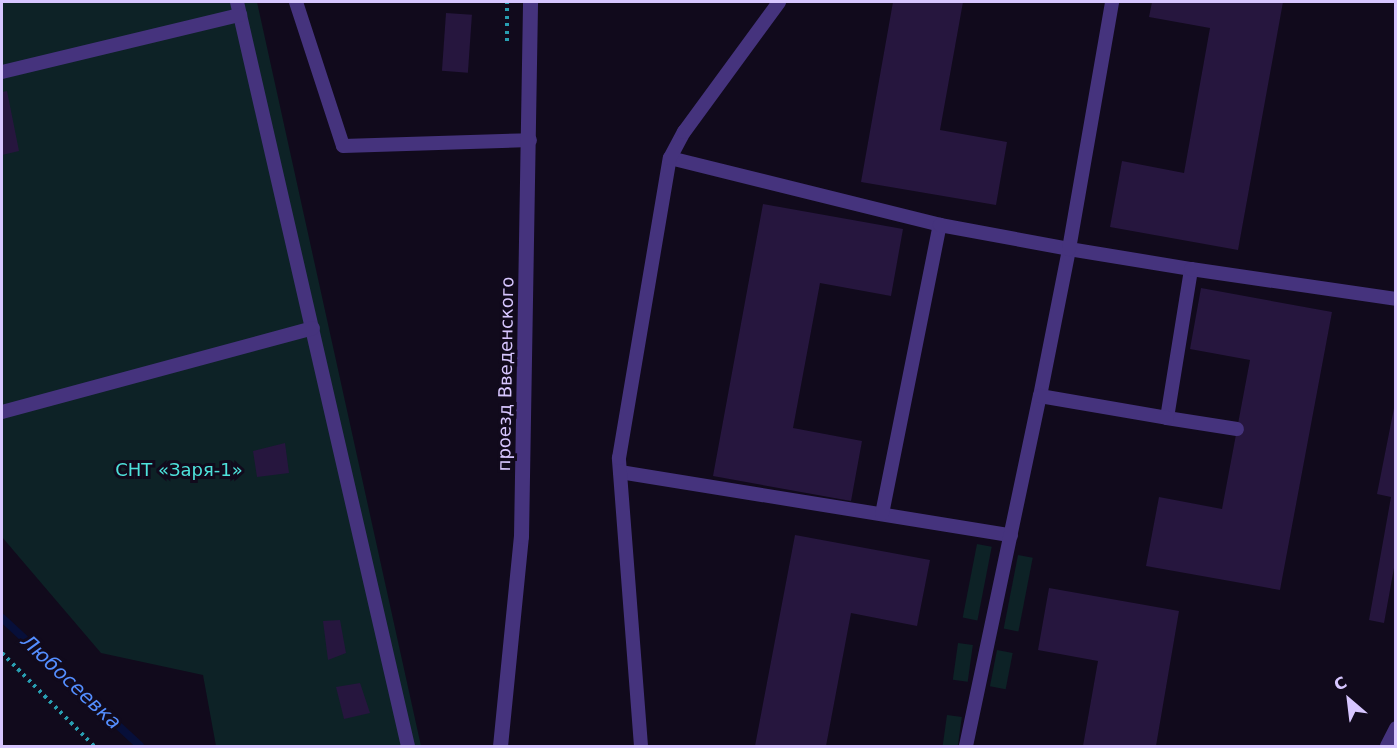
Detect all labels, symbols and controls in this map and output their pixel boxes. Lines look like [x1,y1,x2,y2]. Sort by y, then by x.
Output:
street label: проезд Введенского [494,277,518,471]
park label: СНТ «Заря-1» [115,459,243,481]
water label: Любосеевка [16,630,126,734]
north arrow [1319,670,1379,730]
text: С [1331,673,1350,695]

